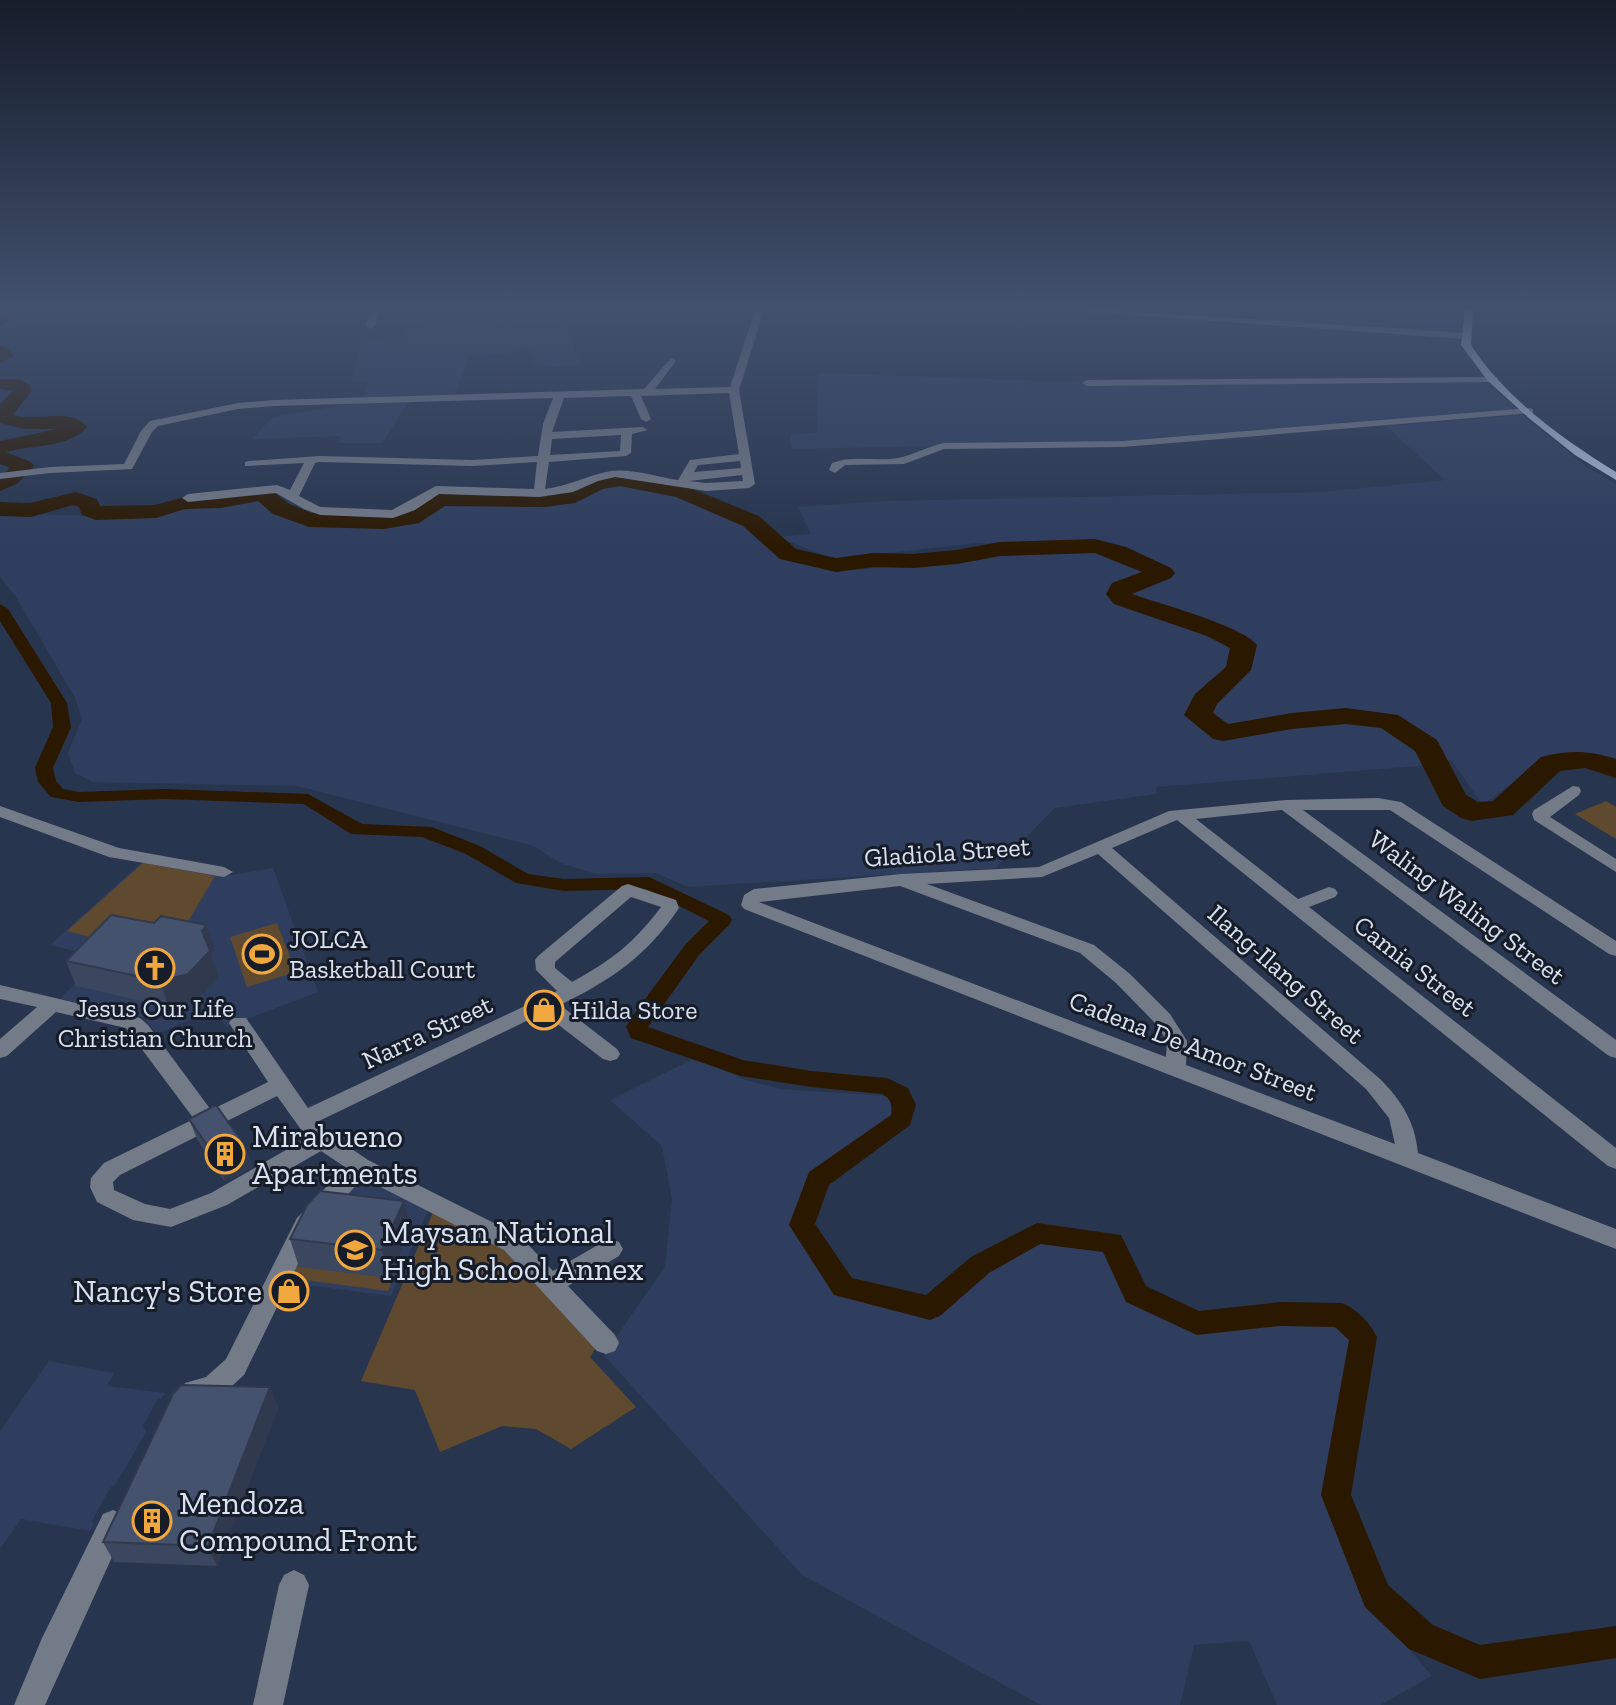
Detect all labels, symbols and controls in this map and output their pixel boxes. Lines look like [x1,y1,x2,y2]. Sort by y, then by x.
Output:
street label: Waling Waling Street [1363,823,1572,991]
street label: Gladiola Street [863,830,1031,874]
street label: Ilang-Ilang Street [1201,897,1371,1051]
street label: Camia Street [1348,908,1483,1024]
place label: JOLCA Basketball Court [289,923,475,985]
sports icon: JOLCA Basketball Court [241,933,283,975]
church icon: Jesus Our Life Christian Church [134,947,176,989]
street label: Cadena De Amor Street [1065,984,1322,1108]
street label: Narra Street [357,988,497,1076]
shop icon: Hilda Store [523,989,565,1031]
place label: Jesus Our Life Christian Church [58,992,253,1054]
place label: Hilda Store [571,994,698,1026]
place label: Mirabueno Apartments [252,1117,418,1192]
building icon: Mirabueno Apartments [204,1133,246,1175]
place label: Maysan National High School Annex [382,1213,644,1288]
school or university icon: Maysan National High School Annex [334,1229,376,1271]
shop icon: Nancy's Store [268,1270,310,1312]
place label: Nancy's Store [73,1272,262,1310]
place label: Mendoza Compound Front [179,1484,417,1559]
building icon: Mendoza Compound Front [131,1500,173,1542]

